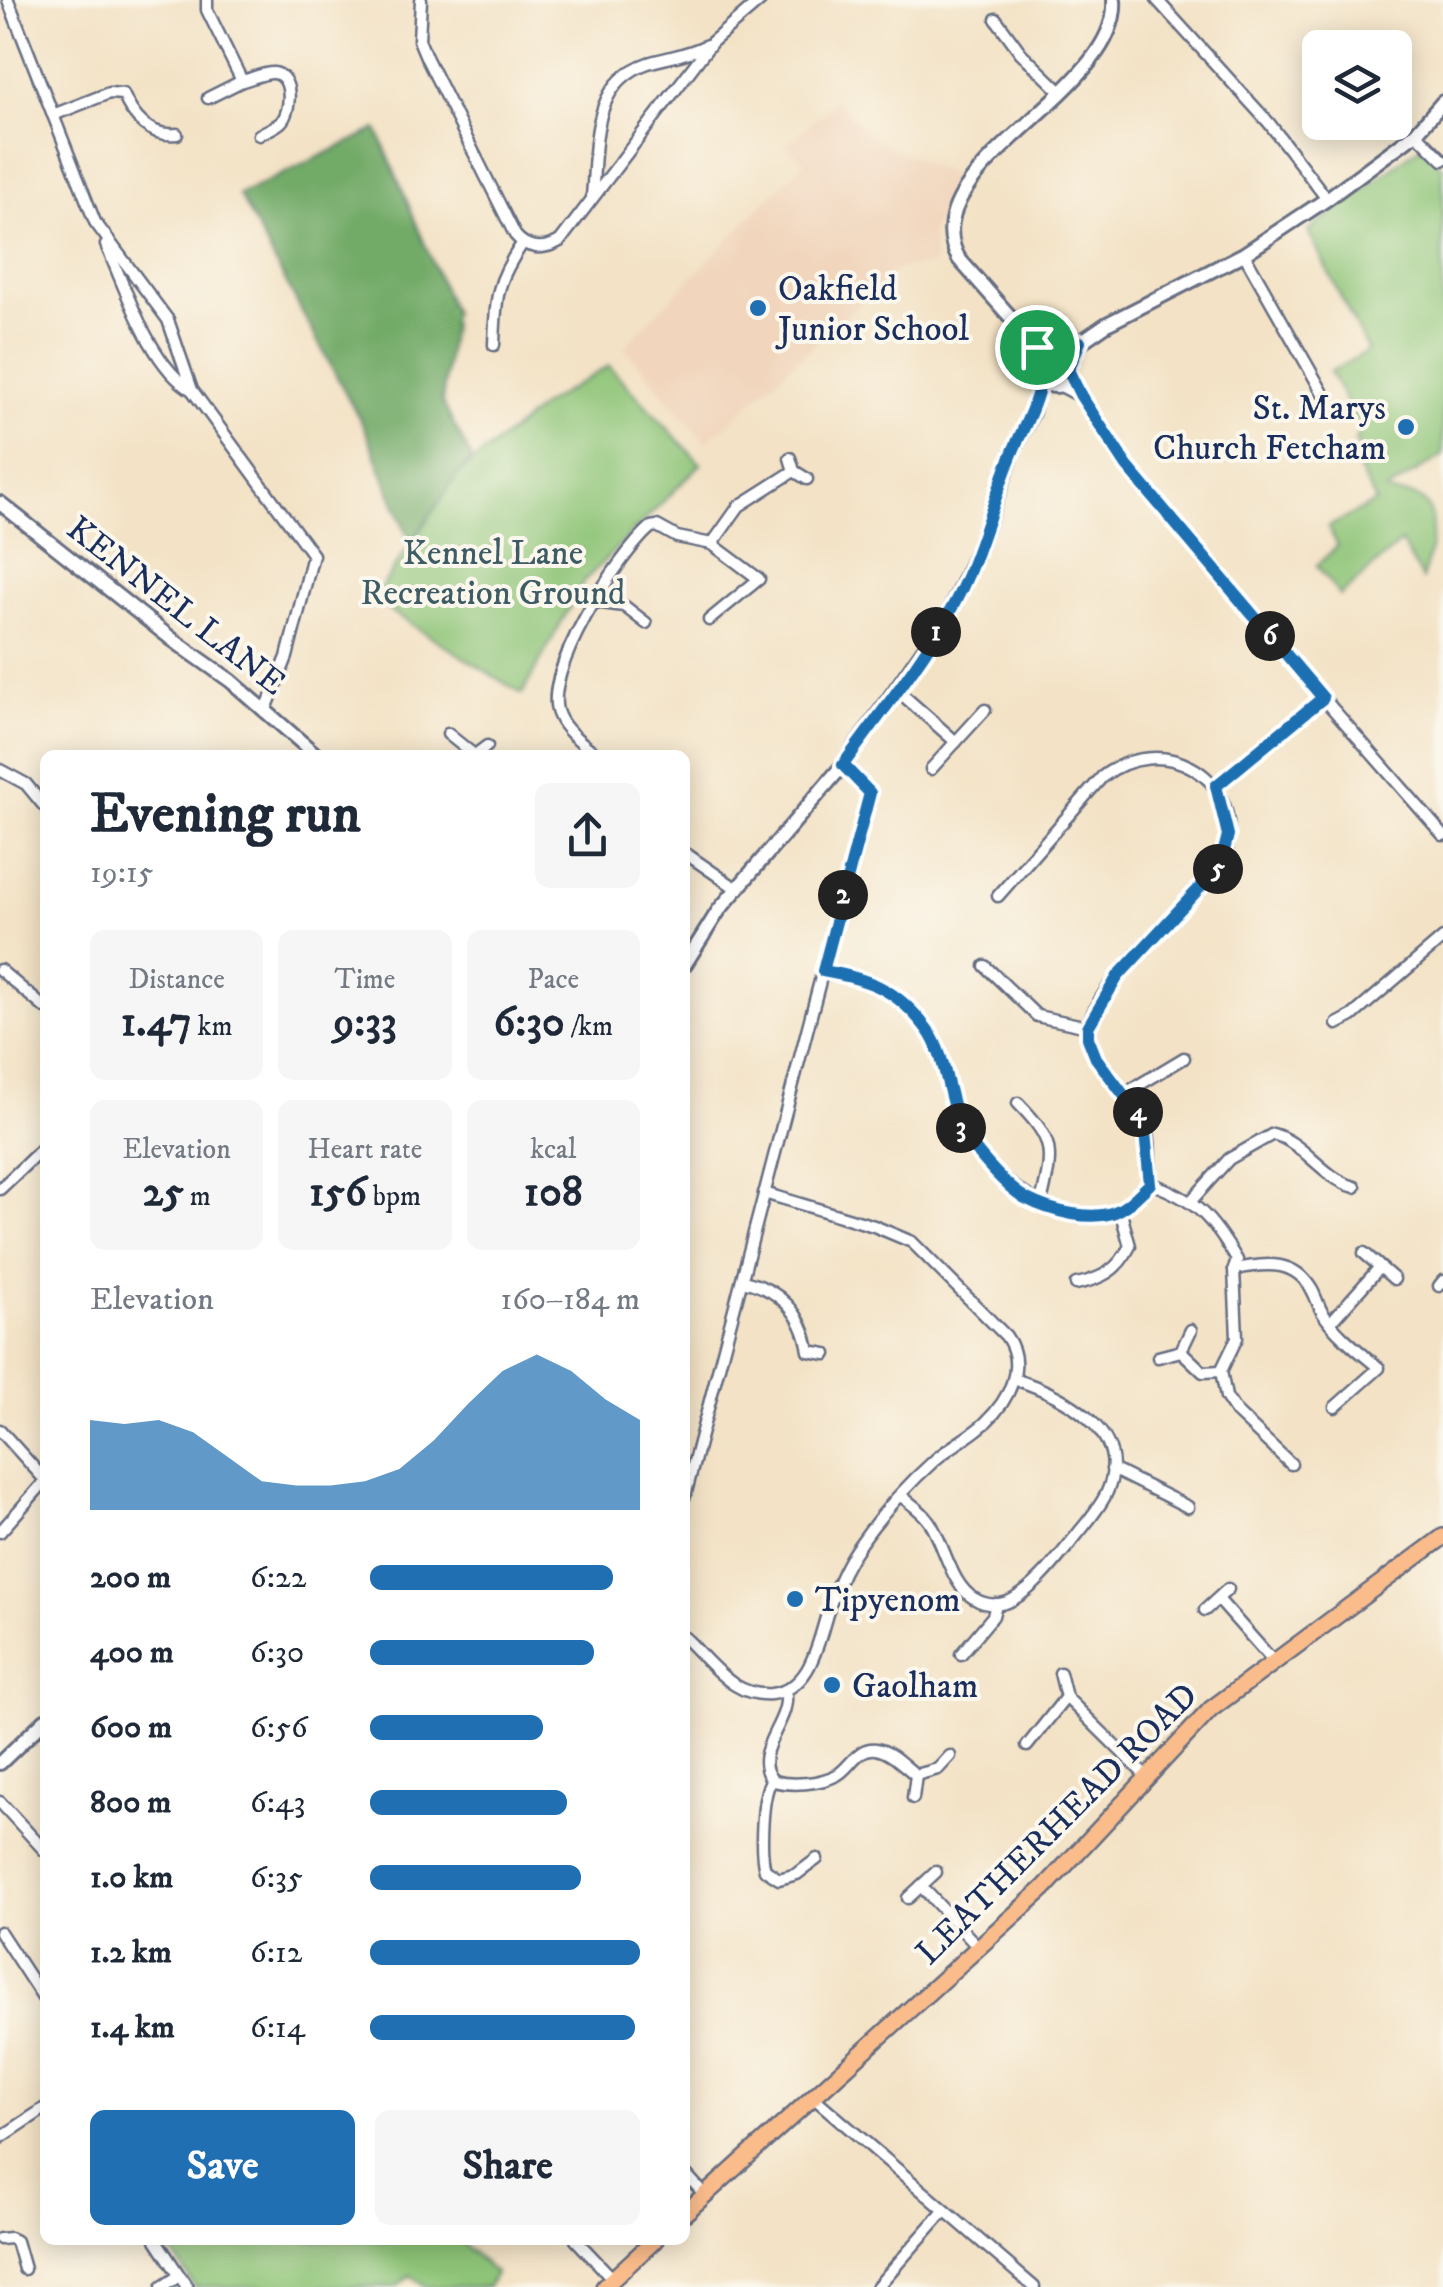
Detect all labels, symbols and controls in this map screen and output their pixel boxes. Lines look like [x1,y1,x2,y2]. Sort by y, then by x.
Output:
map controls [1302,30,1412,140]
button: layers [1302,30,1412,140]
place label: Oakfield Junior School [775,268,969,352]
marker: Oakfield Junior School [747,297,769,319]
pin [995,305,1080,390]
icon: arrive [1010,320,1065,375]
place label: St. Marys Church Fetcham [1153,387,1386,471]
marker: St. Marys Church Fetcham [1395,416,1417,438]
street label: KENNEL LANE [57,507,294,706]
park label: Kennel Lane Recreation Ground [360,532,626,616]
pin: 1 [911,607,961,657]
pin: 6 [1245,611,1295,661]
text: 1 [931,614,941,649]
text: 6 [1263,618,1277,653]
text: Evening run [90,781,361,850]
button: share [535,783,640,888]
pin: 5 [1193,844,1243,894]
text: 5 [1211,851,1225,886]
text: 19:15 [90,853,153,893]
pin: 2 [818,870,868,920]
text: 2 [836,877,850,912]
text: Distance [128,962,225,997]
text: Time [335,962,395,997]
text: Pace [527,962,579,997]
text: 1.47 [121,997,192,1049]
text: 9:33 [333,997,397,1049]
text: 6:30 [494,997,565,1049]
text: km [192,1009,232,1044]
text: /km [565,1009,613,1044]
pin: 4 [1113,1087,1163,1137]
text: 4 [1130,1094,1146,1129]
pin: 3 [936,1103,986,1153]
text: 3 [956,1110,966,1145]
text: Elevation [122,1132,231,1167]
text: Heart rate [308,1132,422,1167]
text: kcal [530,1132,576,1167]
text: 25 [143,1167,184,1219]
text: 156 [309,1167,367,1219]
text: 108 [524,1167,583,1219]
text: m [184,1179,211,1214]
text: bpm [367,1179,421,1214]
text: Elevation [90,1280,214,1320]
text: 160–184 m [501,1280,640,1320]
text: 200 m [90,1558,171,1598]
text: 6:22 [250,1558,306,1598]
place label: Tipyenom [815,1579,961,1623]
marker: Tipyenom [784,1588,806,1610]
text: 400 m [90,1633,174,1673]
text: 6:30 [250,1633,304,1673]
place label: Gaolham [852,1665,978,1709]
marker: Gaolham [821,1674,843,1696]
street label: LEATHERHEAD ROAD [907,1674,1208,1975]
text: 600 m [90,1708,172,1748]
text: 6:56 [250,1708,308,1748]
text: 800 m [90,1783,171,1823]
text: 6:43 [250,1783,305,1823]
text: 1.0 km [90,1858,173,1898]
text: 6:35 [250,1858,303,1898]
text: 1.2 km [90,1933,172,1973]
text: 6:12 [250,1933,302,1973]
text: 1.4 km [90,2008,175,2048]
text: 6:14 [250,2008,305,2048]
button: Save [90,2110,355,2225]
button: Share [375,2110,640,2225]

